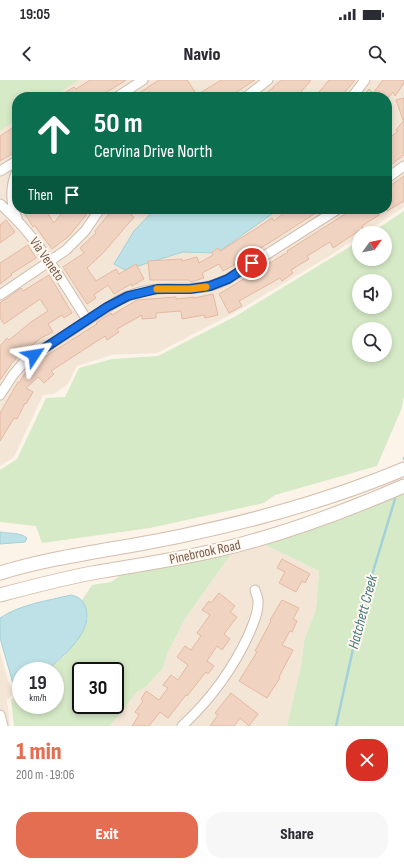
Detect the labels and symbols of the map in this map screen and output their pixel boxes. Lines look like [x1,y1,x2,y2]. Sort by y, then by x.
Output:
north arrow [352,226,392,266]
street label: Via Veneto [26,234,68,284]
pin [235,246,269,280]
position arrow [13,334,55,376]
street label: Pinebrook Road [168,536,242,568]
water label: Hatchett Creek [344,573,382,651]
speed limit sign: 30 [72,662,124,714]

